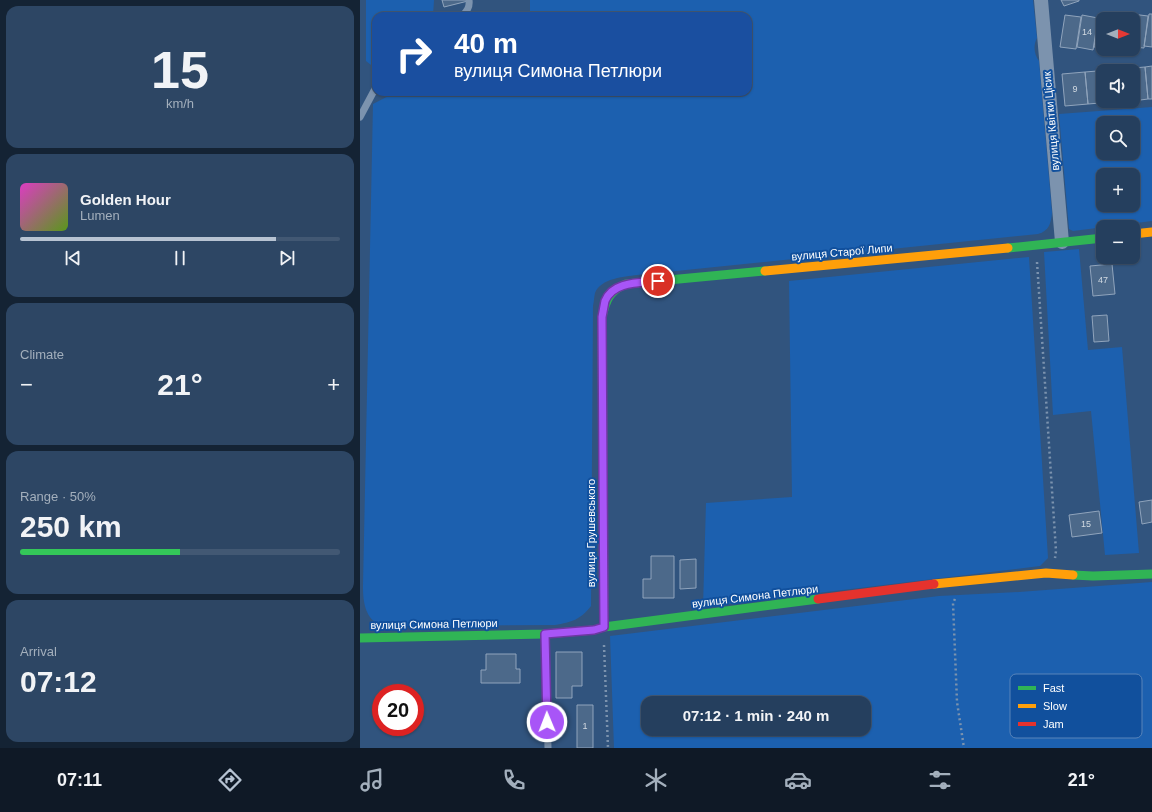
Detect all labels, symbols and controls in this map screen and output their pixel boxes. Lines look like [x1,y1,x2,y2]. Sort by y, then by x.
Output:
north arrow [1096,12,1140,56]
map controls [1096,12,1140,264]
house number: 14 [1082,27,1092,37]
icon: right [388,28,440,80]
text: 40 m [454,28,518,59]
text: 15 [151,41,209,99]
text: вулиця Симона Петлюри [454,61,662,81]
button: sound [1096,64,1140,108]
street label: вулиця Квітки Цісик [1041,71,1061,171]
house number: 9 [1072,84,1078,94]
text: km/h [166,96,194,111]
button: search [1096,116,1140,160]
button: + [1096,168,1140,212]
text: Golden Hour [80,191,171,208]
text: Lumen [80,208,120,223]
button: − [1096,220,1140,264]
street label: вулиця Старої Липи [791,242,893,262]
icon: previous [62,247,84,269]
icon: pause [169,247,191,269]
icon: next [276,247,298,269]
pin [641,264,675,298]
icon: arrive [647,270,669,292]
house number: 47 [1098,275,1108,285]
text: Climate [20,347,64,362]
text: 21° [157,368,203,401]
text: − [20,372,33,397]
text: + [327,372,340,397]
street label: вулиця Грушевського [585,479,597,587]
text: Range · 50% [20,489,96,504]
text: 250 km [20,510,122,543]
house number: 15 [1081,519,1091,529]
street label: вулиця Симона Петлюри [691,582,819,610]
street label: вулиця Симона Петлюри [370,617,498,631]
text: Arrival [20,644,57,659]
text: 07:12 [20,665,97,698]
legend [1010,674,1142,738]
text: Fast [1043,682,1064,694]
speed limit sign: 20 [372,684,424,736]
text: Slow [1043,700,1067,712]
position arrow [526,701,568,743]
text: 07:12 · 1 min · 240 m [683,707,829,724]
text: Jam [1043,718,1064,730]
house number: 1 [582,721,588,731]
icon: directions [216,766,244,794]
icon: music [358,766,386,794]
icon: phone [500,766,528,794]
icon: climate [642,766,670,794]
icon: car [784,766,812,794]
icon: filters [926,766,954,794]
text: 07:11 [57,770,102,790]
text: 21° [1068,770,1095,790]

